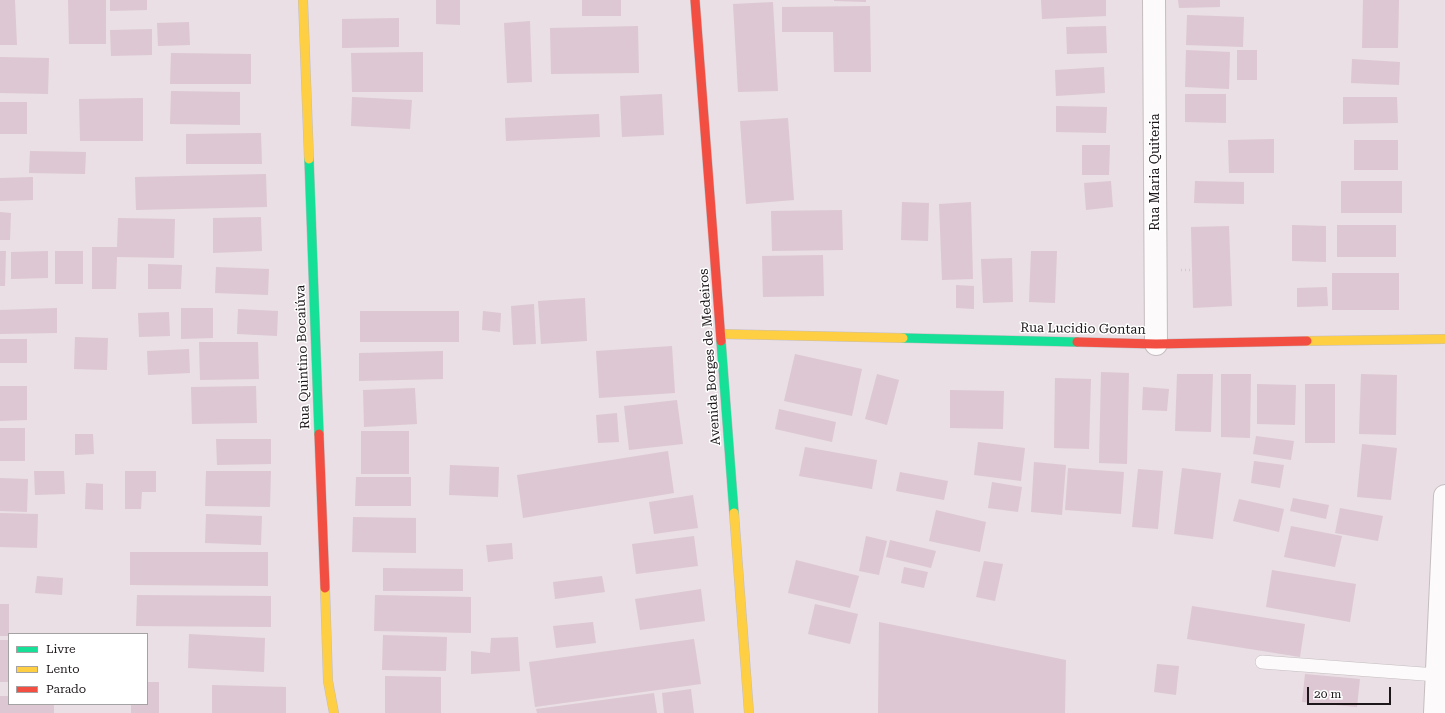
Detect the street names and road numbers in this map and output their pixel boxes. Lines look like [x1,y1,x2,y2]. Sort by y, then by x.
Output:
street label: Rua Maria Quiteria [1147,113,1163,231]
street label: Avenida Borges de Medeiros [696,268,724,446]
street label: Rua Quintino Bocaiúva [293,285,313,429]
street label: Rua Lucidio Gontan [1020,320,1146,338]

